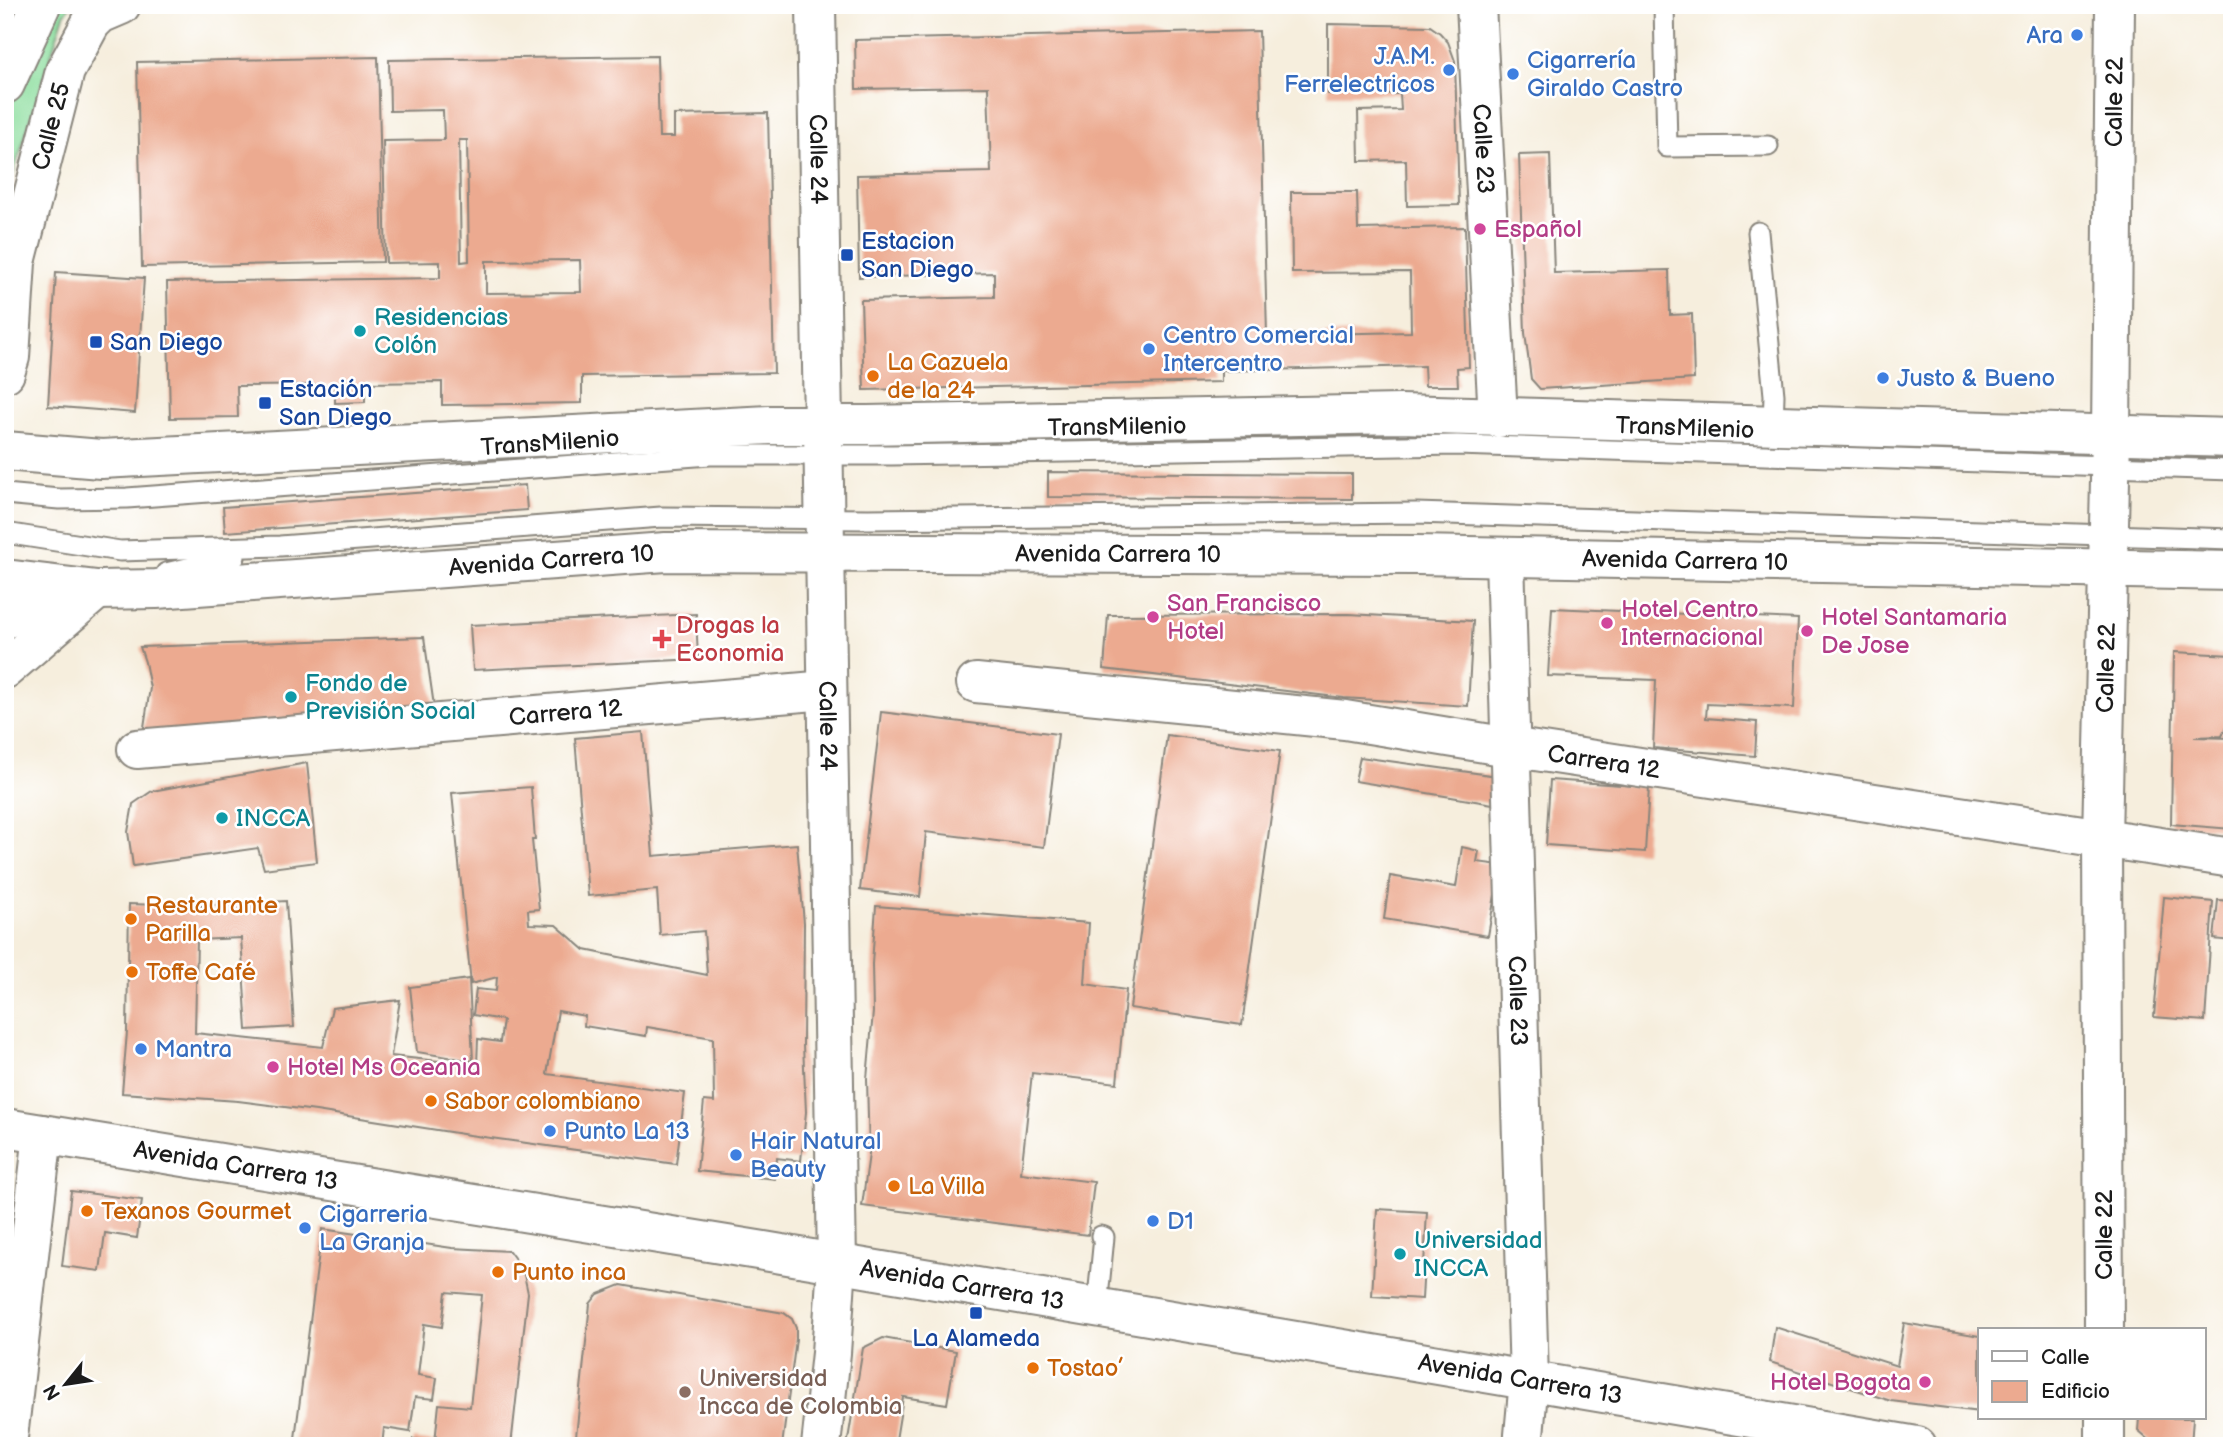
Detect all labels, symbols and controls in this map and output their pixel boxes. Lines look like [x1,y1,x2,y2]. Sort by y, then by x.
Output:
place label: Ara [2027,21,2063,50]
marker: Ara [2069,27,2085,43]
place label: J.A.M. Ferrelectricos [1284,42,1435,99]
place label: Cigarrería Giraldo Castro [1527,46,1683,103]
street label: Calle 22 [2099,57,2129,147]
marker: J.A.M. Ferrelectricos [1441,62,1457,78]
marker: Cigarrería Giraldo Castro [1505,66,1521,82]
street label: Calle 25 [26,79,76,173]
street label: Calle 23 [1467,103,1501,195]
street label: Calle 24 [803,114,834,205]
place label: Español [1494,215,1582,244]
marker: Español [1472,221,1488,237]
place label: Estacion San Diego [861,227,974,284]
marker: Estacion San Diego [839,247,855,263]
place label: Residencias Colón [374,303,508,360]
place label: Centro Comercial Intercentro [1163,321,1354,378]
marker: Residencias Colón [352,323,368,339]
place label: San Diego [110,328,223,357]
marker: San Diego [88,334,104,350]
marker: Centro Comercial Intercentro [1141,341,1157,357]
place label: La Cazuela de la 24 [887,348,1009,405]
place label: Justo & Bueno [1897,364,2055,393]
marker: La Cazuela de la 24 [865,368,881,384]
marker: Justo & Bueno [1875,370,1891,386]
place label: Estación San Diego [279,375,392,432]
marker: Estación San Diego [257,395,273,411]
street label: TransMilenio [1047,411,1187,443]
street label: TransMilenio [1615,411,1755,445]
street label: TransMilenio [480,424,620,462]
street label: Avenida Carrera 10 [448,538,655,582]
street label: Avenida Carrera 10 [1015,539,1221,569]
street label: Avenida Carrera 10 [1582,544,1788,577]
place label: San Francisco Hotel [1167,589,1321,646]
place label: Hotel Centro Internacional [1621,595,1763,652]
place label: Hotel Santamaria De Jose [1821,603,2007,660]
marker: San Francisco Hotel [1145,609,1161,625]
place label: Drogas la Economia [676,611,784,668]
marker: Hotel Centro Internacional [1599,615,1615,631]
marker: Hotel Santamaria De Jose [1799,623,1815,639]
street label: Calle 22 [2090,623,2121,713]
marker: Drogas la Economia [654,631,670,647]
place label: Fondo de Previsión Social [305,669,476,726]
street label: Calle 24 [813,680,843,772]
marker: Fondo de Previsión Social [283,689,299,705]
street label: Carrera 12 [508,693,623,732]
street label: Carrera 12 [1546,739,1662,785]
place label: INCCA [236,804,311,833]
marker: INCCA [214,810,230,826]
place label: Restaurante Parilla [145,891,278,948]
marker: Restaurante Parilla [123,911,139,927]
street label: Calle 23 [1502,955,1534,1046]
place label: Toffe Café [146,958,256,987]
marker: Toffe Café [124,964,140,980]
place label: Mantra [155,1035,232,1064]
marker: Mantra [133,1041,149,1057]
place label: Hotel Ms Oceania [287,1053,481,1082]
marker: Hotel Ms Oceania [265,1059,281,1075]
place label: Sabor colombiano [445,1087,641,1116]
marker: Sabor colombiano [423,1093,439,1109]
place label: Punto La 13 [564,1117,690,1146]
marker: Punto La 13 [542,1123,558,1139]
place label: Hair Natural Beauty [750,1127,881,1184]
street label: Avenida Carrera 13 [132,1135,340,1196]
marker: Hair Natural Beauty [728,1147,744,1163]
place label: La Villa [908,1172,985,1201]
marker: La Villa [886,1178,902,1194]
street label: Calle 22 [2090,1190,2119,1280]
place label: Texanos Gourmet [101,1197,292,1226]
place label: Cigarreria La Granja [319,1200,428,1257]
marker: Texanos Gourmet [79,1203,95,1219]
place label: D1 [1167,1207,1194,1236]
marker: D1 [1145,1213,1161,1229]
marker: Cigarreria La Granja [297,1220,313,1236]
place label: Universidad INCCA [1414,1226,1543,1283]
marker: Universidad INCCA [1392,1246,1408,1262]
street label: Avenida Carrera 13 [858,1253,1067,1316]
place label: Punto inca [512,1258,626,1287]
marker: Punto inca [490,1264,506,1280]
marker: La Alameda [968,1305,984,1321]
place label: La Alameda [912,1324,1040,1353]
legend [1978,1328,2206,1420]
text: Calle [2041,1345,2090,1370]
street label: Avenida Carrera 13 [1416,1347,1625,1410]
north arrow [32,1350,102,1420]
place label: Tostao’ [1047,1354,1123,1383]
marker: Tostao’ [1025,1360,1041,1376]
place label: Universidad Incca de Colombia [699,1364,902,1421]
place label: Hotel Bogota [1770,1368,1911,1397]
marker: Hotel Bogota [1917,1374,1933,1390]
text: Edificio [2041,1379,2110,1404]
text: N [39,1380,66,1404]
marker: Universidad Incca de Colombia [677,1384,693,1400]

